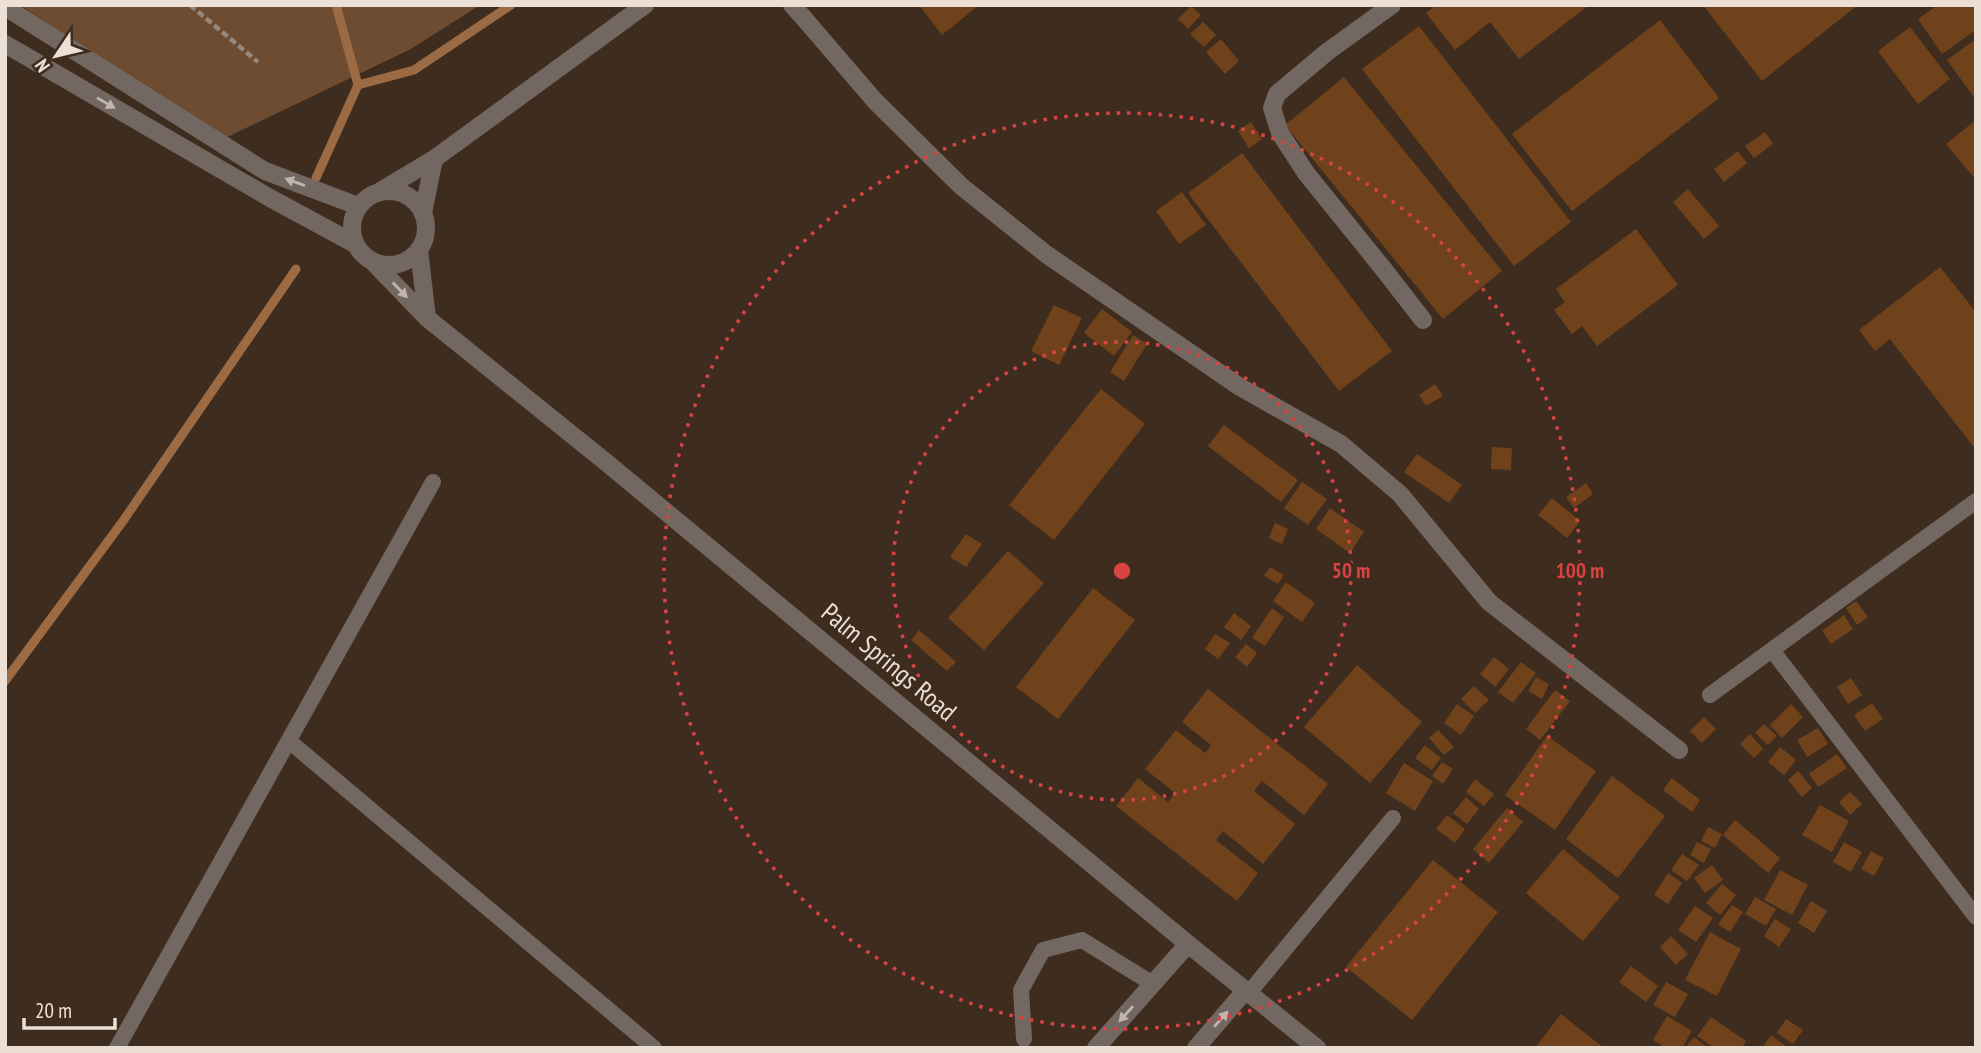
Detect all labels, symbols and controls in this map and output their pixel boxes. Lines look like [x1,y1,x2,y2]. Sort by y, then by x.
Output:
north arrow [21,21,91,91]
text: N [29,55,55,77]
one-way arrow [97,97,116,109]
one-way arrow [284,176,305,187]
one-way arrow [391,281,407,298]
text: 50 m [1332,557,1370,584]
text: 100 m [1556,557,1604,584]
centre of rings [1110,559,1134,583]
street label: Palm Springs Road [815,595,964,728]
scale bar [24,986,116,1030]
text: 20 m [35,997,72,1024]
one-way arrow [1119,1005,1134,1022]
one-way arrow [1213,1011,1228,1028]

